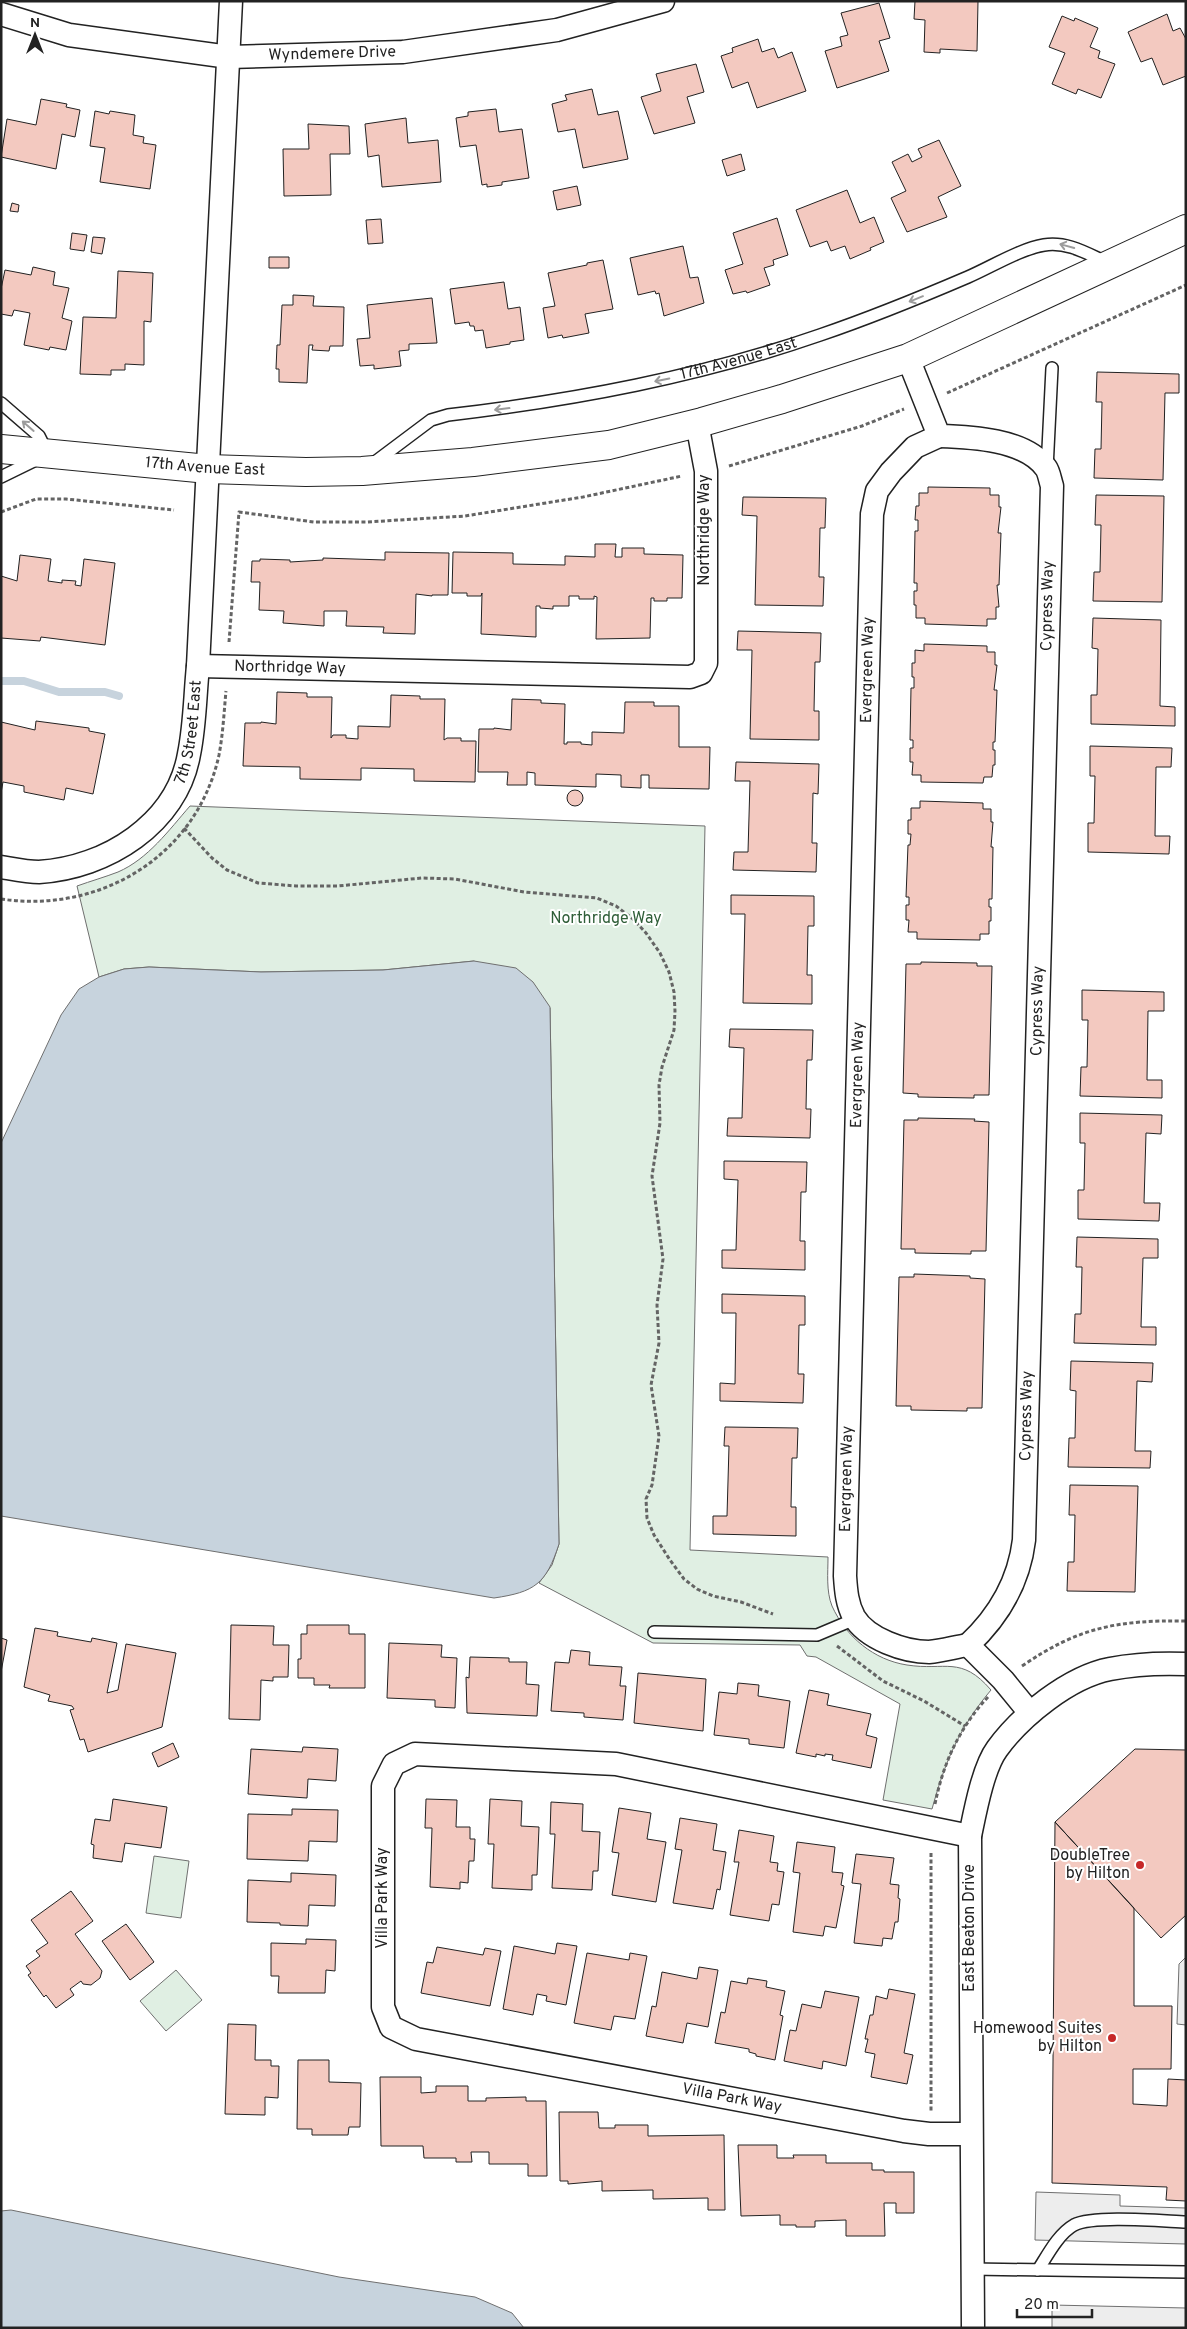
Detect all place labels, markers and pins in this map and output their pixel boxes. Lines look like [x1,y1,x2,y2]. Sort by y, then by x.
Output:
place label: DoubleTree by Hilton [1049,1846,1130,1884]
marker: DoubleTree by Hilton [1134,1859,1146,1871]
place label: Homewood Suites by Hilton [973,2019,1102,2057]
marker: Homewood Suites by Hilton [1106,2032,1118,2044]

